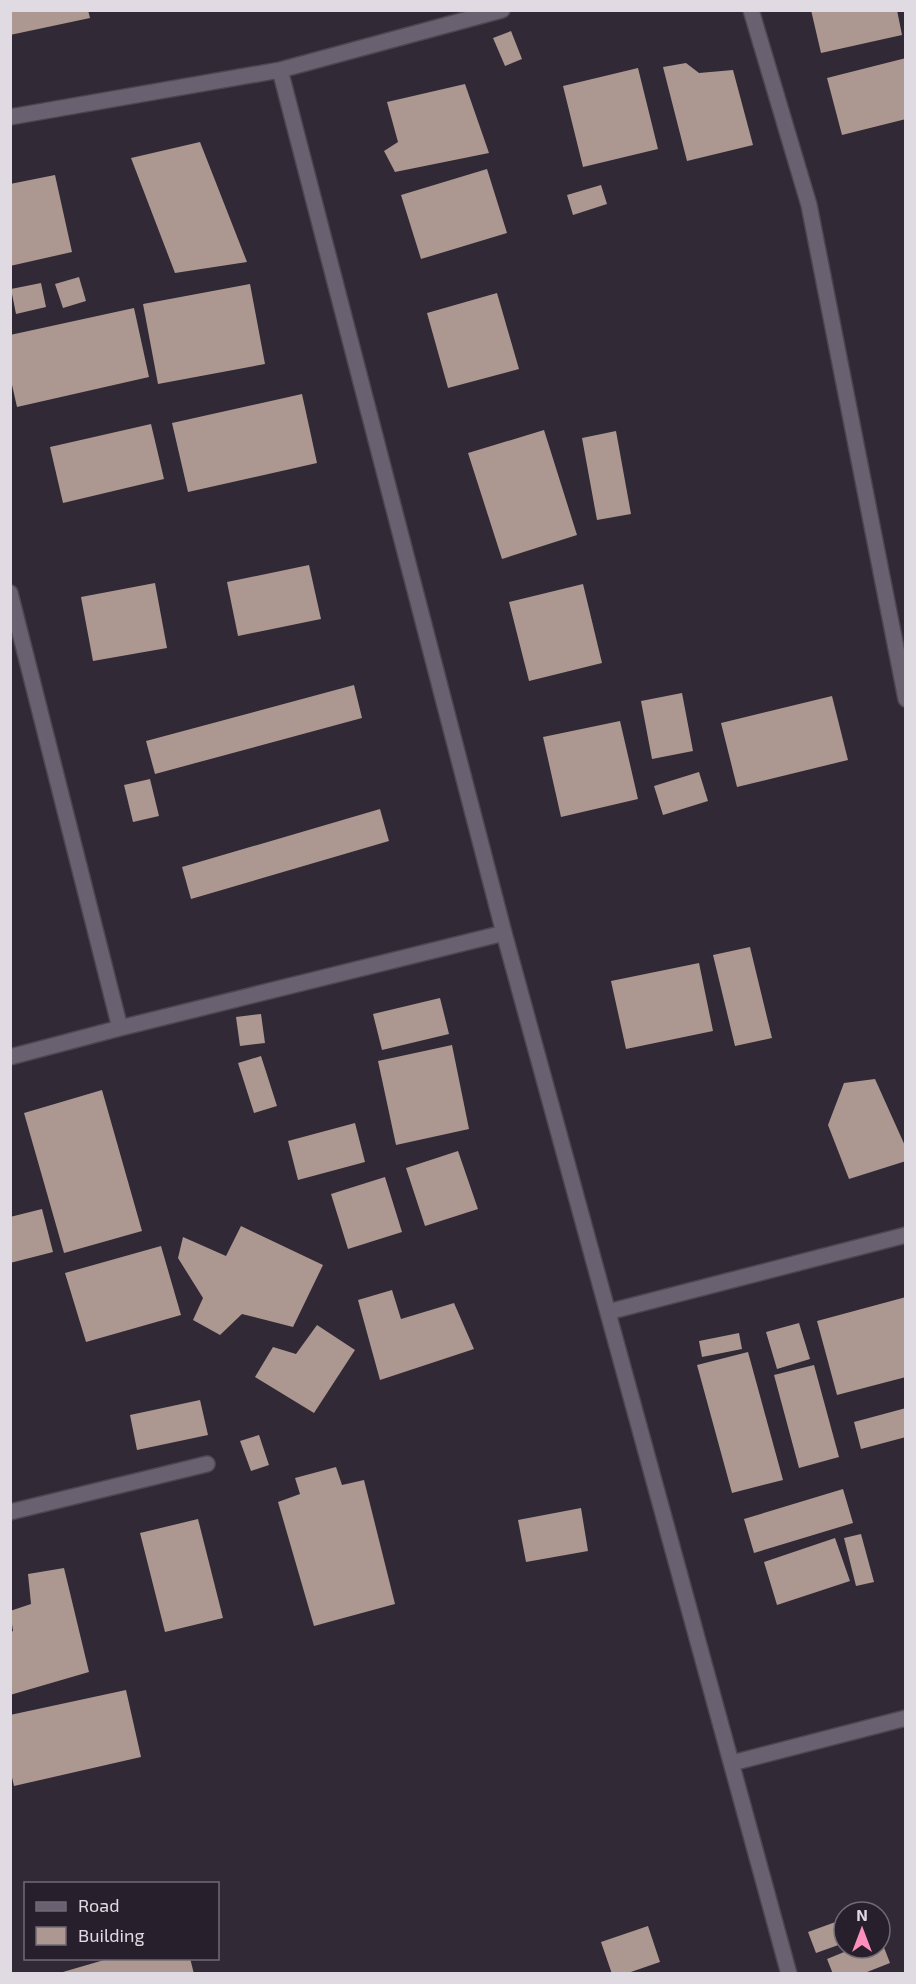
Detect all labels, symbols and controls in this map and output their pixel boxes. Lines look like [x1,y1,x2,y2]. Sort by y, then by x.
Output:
legend [24,1882,219,1960]
text: Road [78,1894,119,1916]
north arrow [832,1900,892,1960]
text: N [856,1905,868,1924]
text: Building [78,1924,145,1946]

